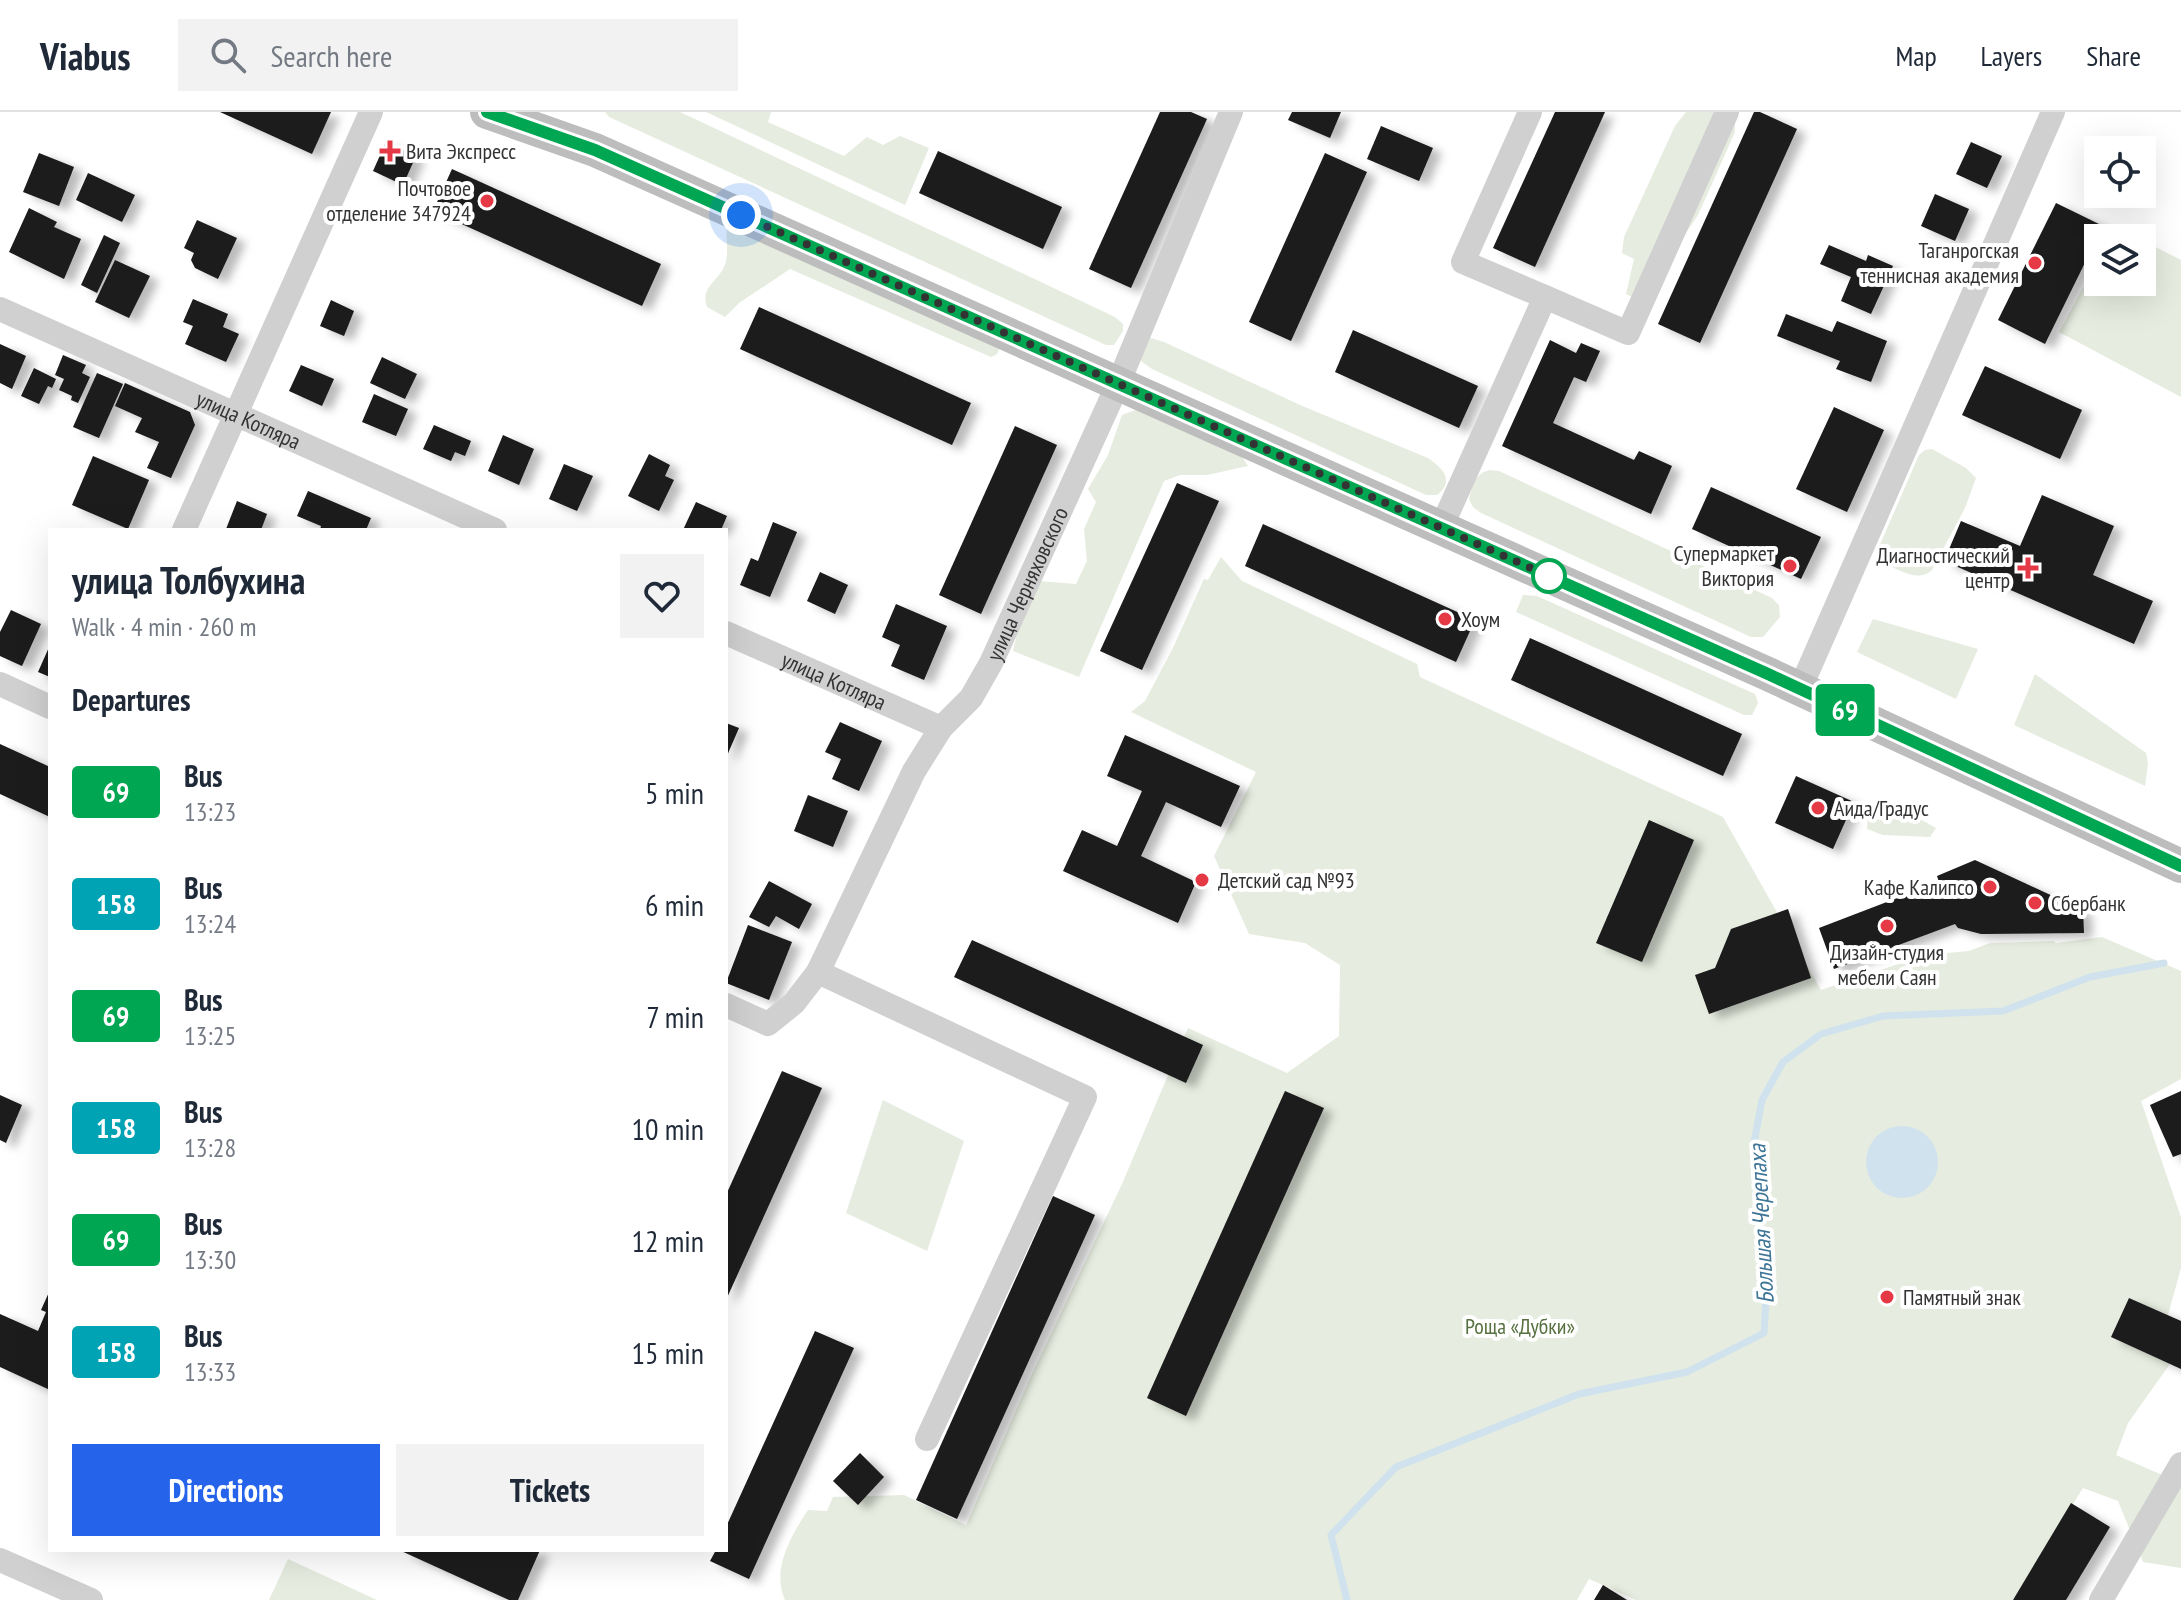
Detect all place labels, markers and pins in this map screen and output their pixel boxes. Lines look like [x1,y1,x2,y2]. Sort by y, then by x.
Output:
place label: Вита Экспресс [406,137,516,165]
marker: Вита Экспресс [381,142,399,160]
place label: Почтовое отделение 347924 [326,174,471,227]
marker: Почтовое отделение 347924 [478,192,496,210]
place label: Таганрогская теннисная академия [1861,236,2019,289]
marker: Таганрогская теннисная академия [2026,254,2044,272]
place label: Супермаркет Виктория [1673,539,1775,592]
place label: Диагностический центр [1876,541,2010,594]
marker: Супермаркет Виктория [1781,557,1799,575]
marker: Диагностический центр [2017,557,2039,579]
unlabelled marker [1532,559,1566,593]
place label: Хоум [1461,605,1500,633]
marker: Хоум [1436,610,1454,628]
place label: Аида/Градус [1834,794,1929,822]
marker: Аида/Градус [1809,799,1827,817]
place label: Детский сад №93 [1218,866,1355,894]
marker: Детский сад №93 [1193,871,1211,889]
place label: Кафе Калипсо [1864,873,1974,901]
marker: Кафе Калипсо [1981,878,1999,896]
place label: Сбербанк [2051,889,2126,917]
marker: Сбербанк [2026,894,2044,912]
marker: Дизайн-студия мебели Саян [1878,917,1896,935]
place label: Дизайн-студия мебели Саян [1830,938,1944,991]
place label: Памятный знак [1903,1283,2021,1311]
marker: Памятный знак [1878,1288,1896,1306]

